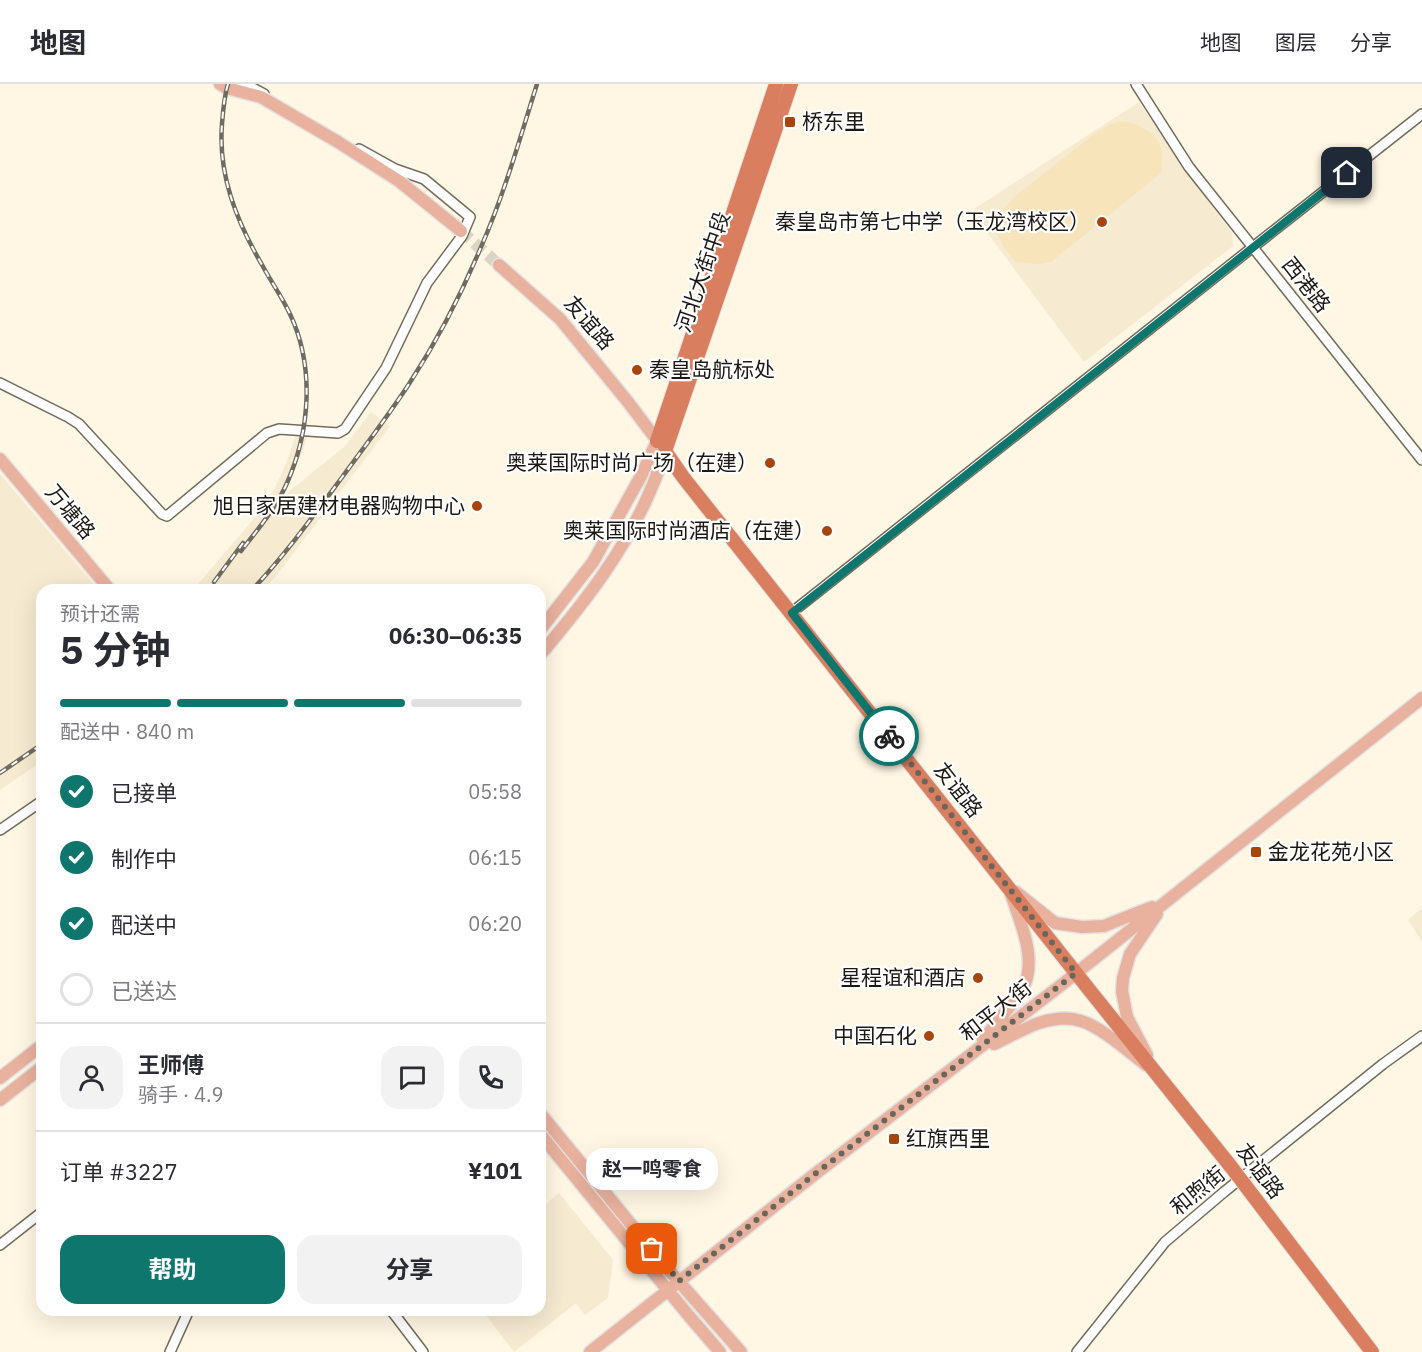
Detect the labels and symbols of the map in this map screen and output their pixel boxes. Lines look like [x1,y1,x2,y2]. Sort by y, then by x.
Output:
place label: 桥东里 [802,107,865,135]
marker: 桥东里 [783,115,797,129]
pin [1321,147,1372,198]
place label: 秦皇岛市第七中学（玉龙湾校区） [775,207,1090,235]
street label: 河北大街中段 [668,208,736,336]
marker: 秦皇岛市第七中学（玉龙湾校区） [1095,215,1109,229]
street label: 西港路 [1276,251,1337,318]
street label: 友谊路 [559,289,621,355]
place label: 秦皇岛航标处 [649,355,775,383]
marker: 秦皇岛航标处 [630,363,644,377]
place label: 奥莱国际时尚广场（在建） [506,448,758,476]
marker: 奥莱国际时尚广场（在建） [763,456,777,470]
street label: 万塘路 [40,478,102,544]
place label: 旭日家居建材电器购物中心 [213,491,465,519]
marker: 旭日家居建材电器购物中心 [470,499,484,513]
place label: 奥莱国际时尚酒店（在建） [563,516,815,544]
marker: 奥莱国际时尚酒店（在建） [820,524,834,538]
courier [859,706,919,766]
street label: 友谊路 [928,756,989,823]
place label: 金龙花苑小区 [1268,837,1394,865]
marker: 金龙花苑小区 [1249,845,1263,859]
place label: 星程谊和酒店 [840,963,966,991]
marker: 星程谊和酒店 [971,971,985,985]
street label: 和平大街 [954,973,1037,1047]
place label: 中国石化 [833,1021,917,1049]
marker: 中国石化 [922,1029,936,1043]
place label: 红旗西里 [906,1124,990,1152]
marker: 红旗西里 [887,1132,901,1146]
street label: 友谊路 [1231,1137,1291,1204]
callout: 赵一鸣零食 [586,1147,718,1189]
street label: 和煦街 [1164,1160,1231,1221]
pin [626,1223,677,1274]

